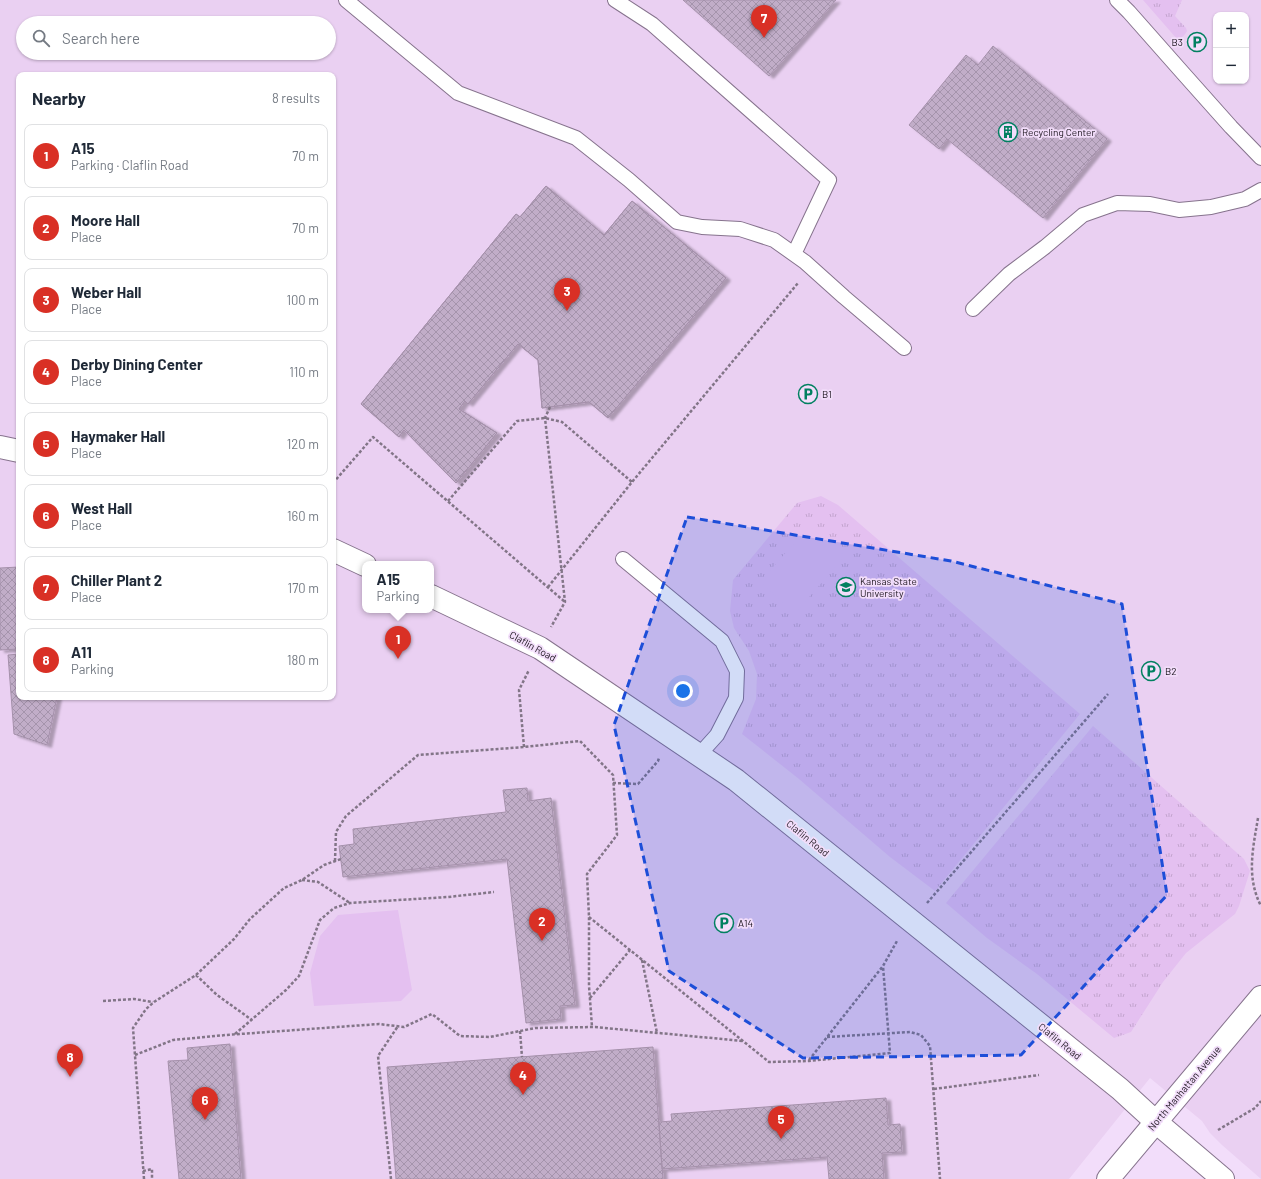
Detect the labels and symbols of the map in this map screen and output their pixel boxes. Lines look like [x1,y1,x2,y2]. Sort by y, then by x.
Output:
pin: 7 [751,5,777,38]
parking icon: B3 [1186,31,1208,53]
place label: B3 [1172,36,1183,48]
building icon: Recycling Center [997,121,1019,143]
place label: Recycling Center [1022,126,1095,138]
pin: 3 [554,278,580,311]
parking icon: B1 [797,383,819,405]
place label: B1 [822,388,832,400]
place label: Kansas State University [860,575,917,599]
school or university icon: Kansas State University [835,576,857,598]
pin: 1 [385,626,411,659]
street label: Claflin Road [508,628,558,664]
parking icon: B2 [1140,660,1162,682]
place label: B2 [1165,665,1177,677]
your location [673,681,693,701]
street label: Claflin Road [784,817,832,859]
pin: 2 [529,908,555,941]
parking icon: A14 [713,912,735,934]
place label: A14 [738,917,753,929]
street label: Claflin Road [1036,1020,1084,1062]
street label: North Manhattan Avenue [1145,1043,1223,1133]
pin: 8 [57,1044,83,1077]
pin: 4 [510,1062,536,1095]
pin: 6 [192,1087,218,1120]
pin: 5 [768,1106,794,1139]

